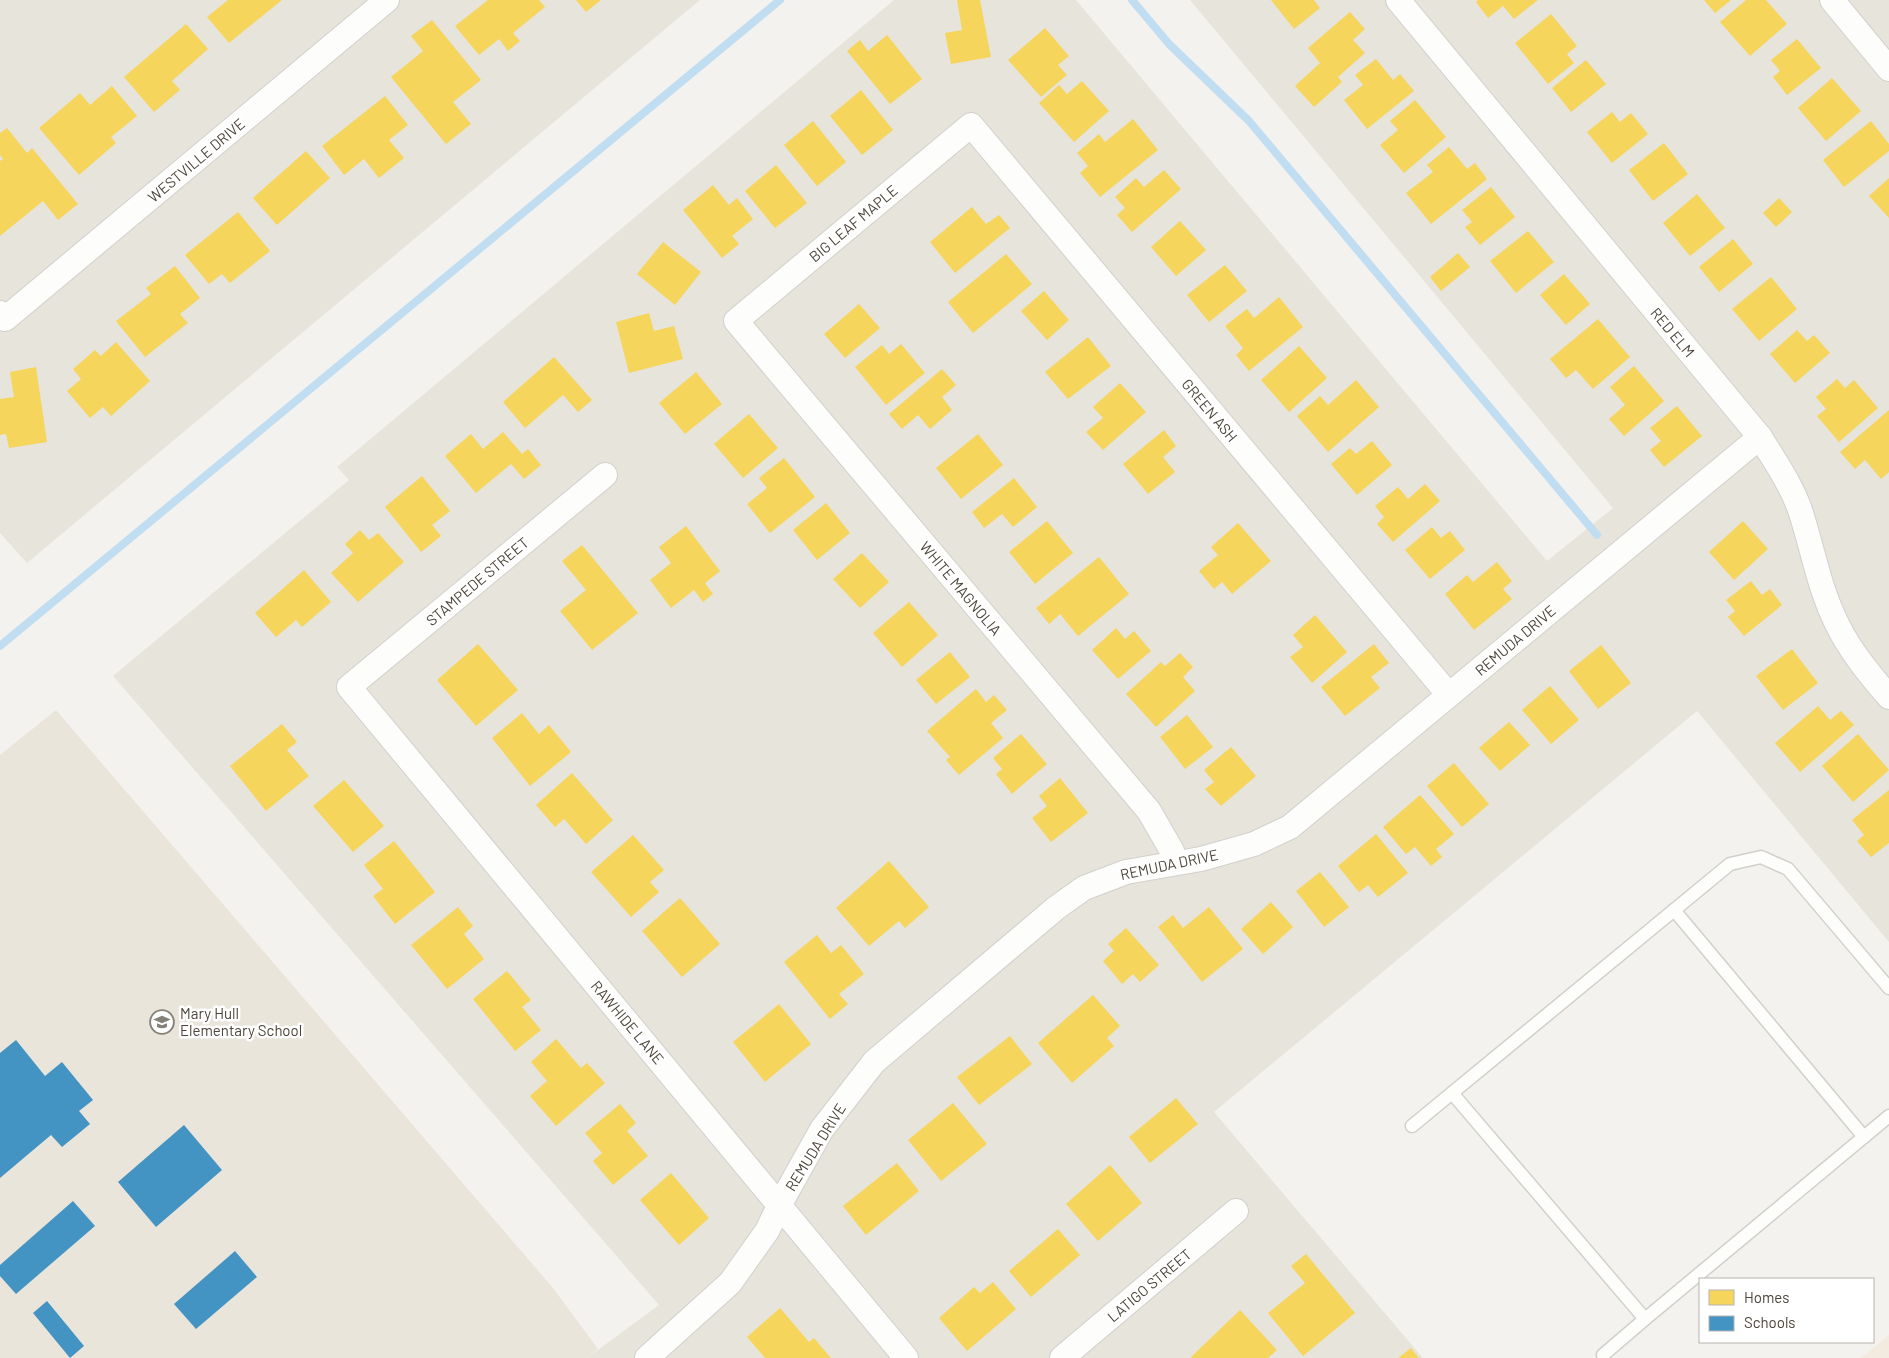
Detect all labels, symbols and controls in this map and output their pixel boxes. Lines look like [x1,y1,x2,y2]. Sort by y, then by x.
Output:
street label: WESTVILLE DRIVE [144,114,248,206]
street label: BIG LEAF MAPLE [805,181,901,265]
street label: RED ELM [1647,304,1699,360]
street label: GREEN ASH [1178,375,1242,445]
street label: STAMPEDE STREET [422,533,532,629]
street label: WHITE MAGNOLIA [916,537,1006,639]
street label: REMUDA DRIVE [1471,601,1559,679]
street label: REMUDA DRIVE [1118,845,1220,883]
street label: RAWHIDE LANE [588,977,668,1067]
place label: Mary Hull Elementary School [180,1004,302,1039]
school or university icon: Mary Hull Elementary School [149,1009,175,1035]
street label: REMUDA DRIVE [781,1100,849,1194]
street label: LATIGO STREET [1103,1245,1195,1325]
legend [1699,1278,1874,1343]
text: Homes [1744,1288,1789,1306]
text: Schools [1744,1313,1796,1331]

